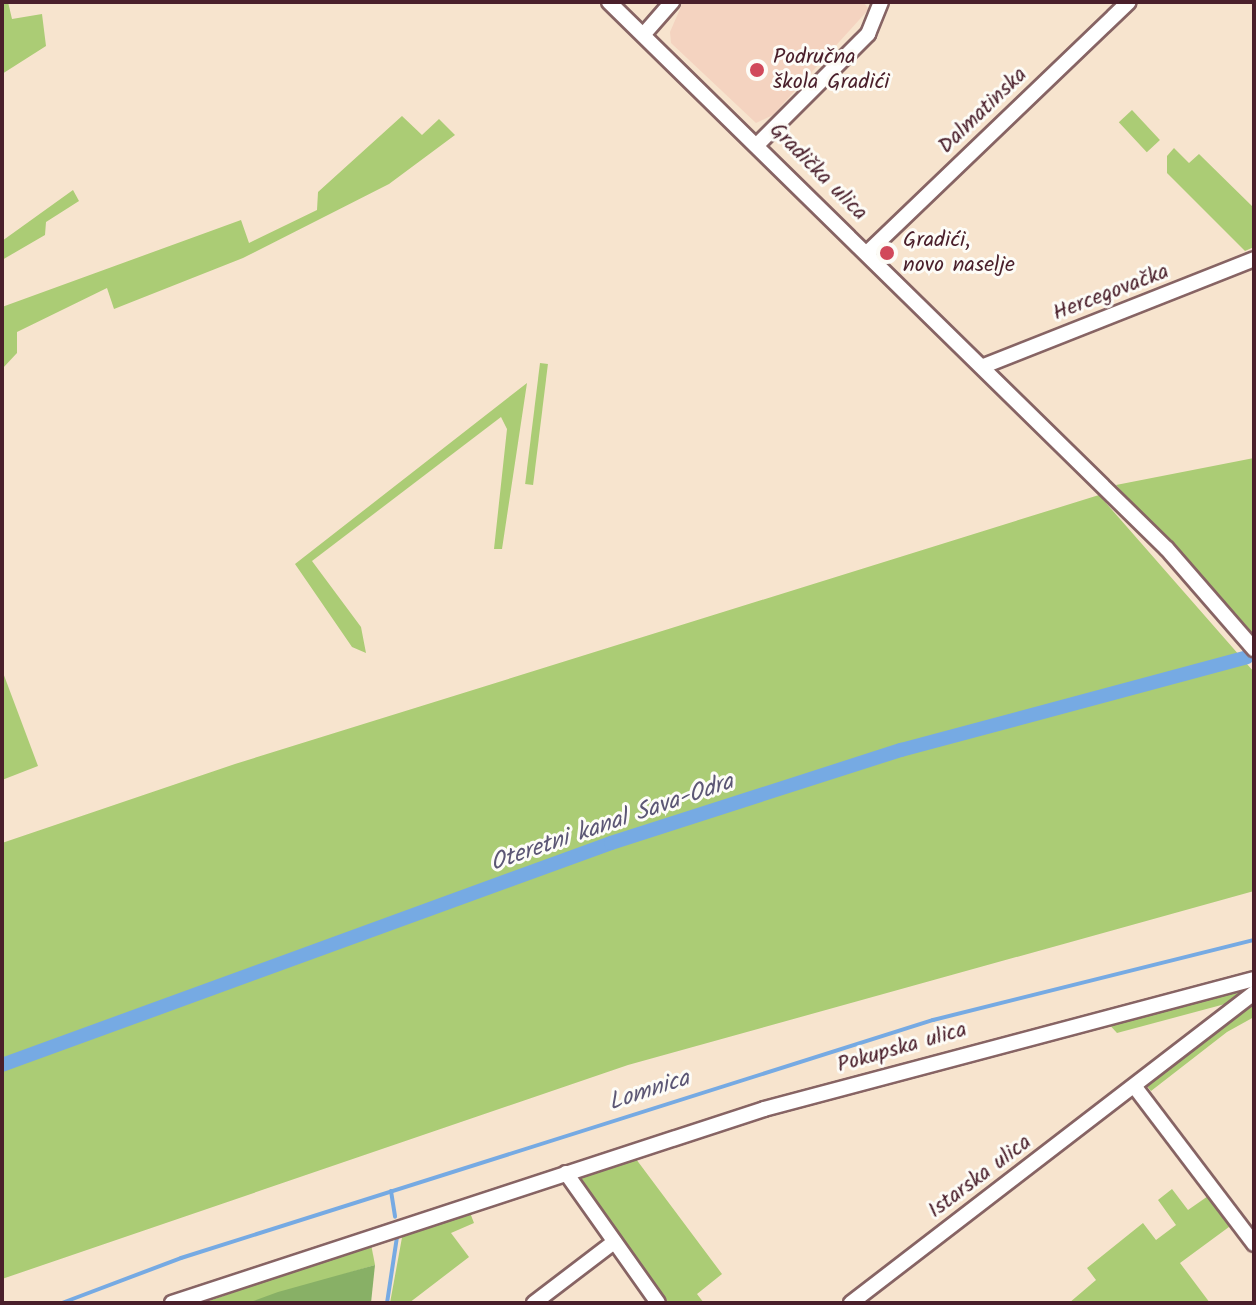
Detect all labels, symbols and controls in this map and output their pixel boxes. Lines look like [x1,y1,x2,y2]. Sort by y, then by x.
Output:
place label: Područna škola Gradići [773,44,890,96]
marker: Područna škola Gradići [748,61,766,79]
street label: Dalmatinska [933,62,1033,160]
street label: Gradička ulica [763,117,873,227]
place label: Gradići, novo naselje [903,227,1015,278]
marker: Gradići, novo naselje [878,244,896,262]
street label: Hercegovačka [1049,259,1173,327]
water label: Oteretni kanal Sava-Odra [487,768,737,878]
street label: Pokupska ulica [834,1017,970,1079]
water label: Lomnica [605,1064,693,1118]
street label: Istarska ulica [923,1130,1037,1224]

